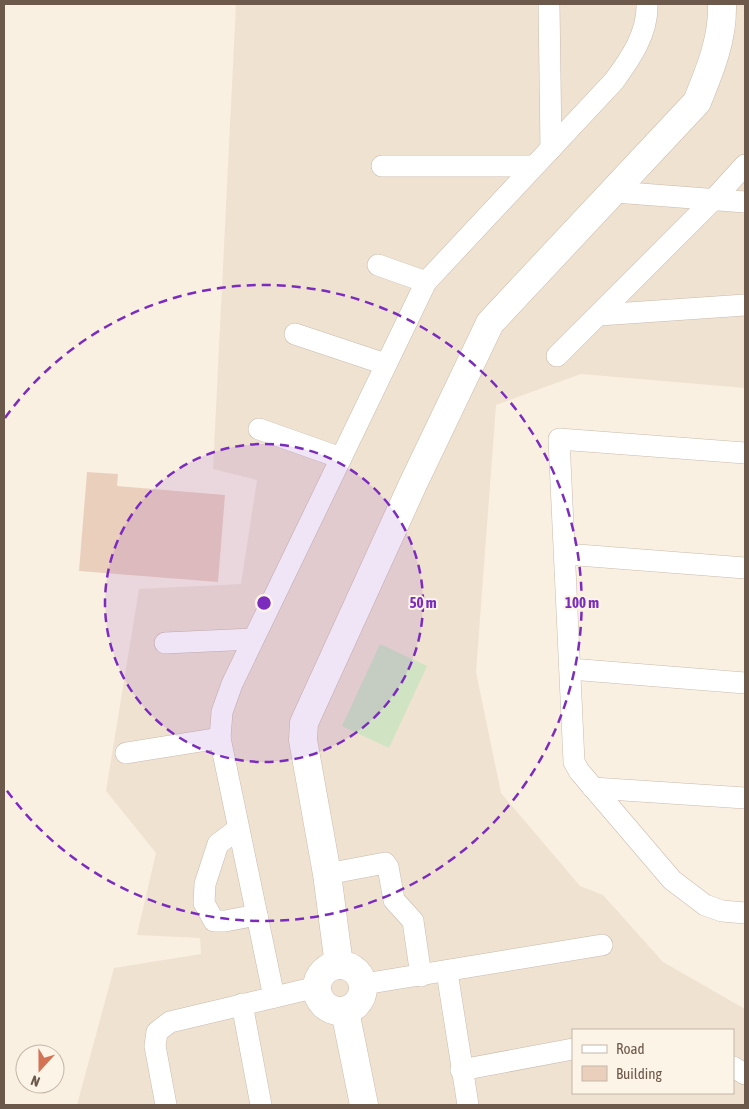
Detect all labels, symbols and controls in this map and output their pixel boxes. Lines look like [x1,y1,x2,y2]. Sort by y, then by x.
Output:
centre of rings [255,594,273,612]
text: 50 m [410,594,437,611]
text: 100 m [565,594,599,611]
legend [572,1029,734,1094]
text: Road [616,1040,645,1057]
north arrow [15,1044,65,1094]
text: Building [616,1065,662,1082]
text: N [29,1072,42,1090]

